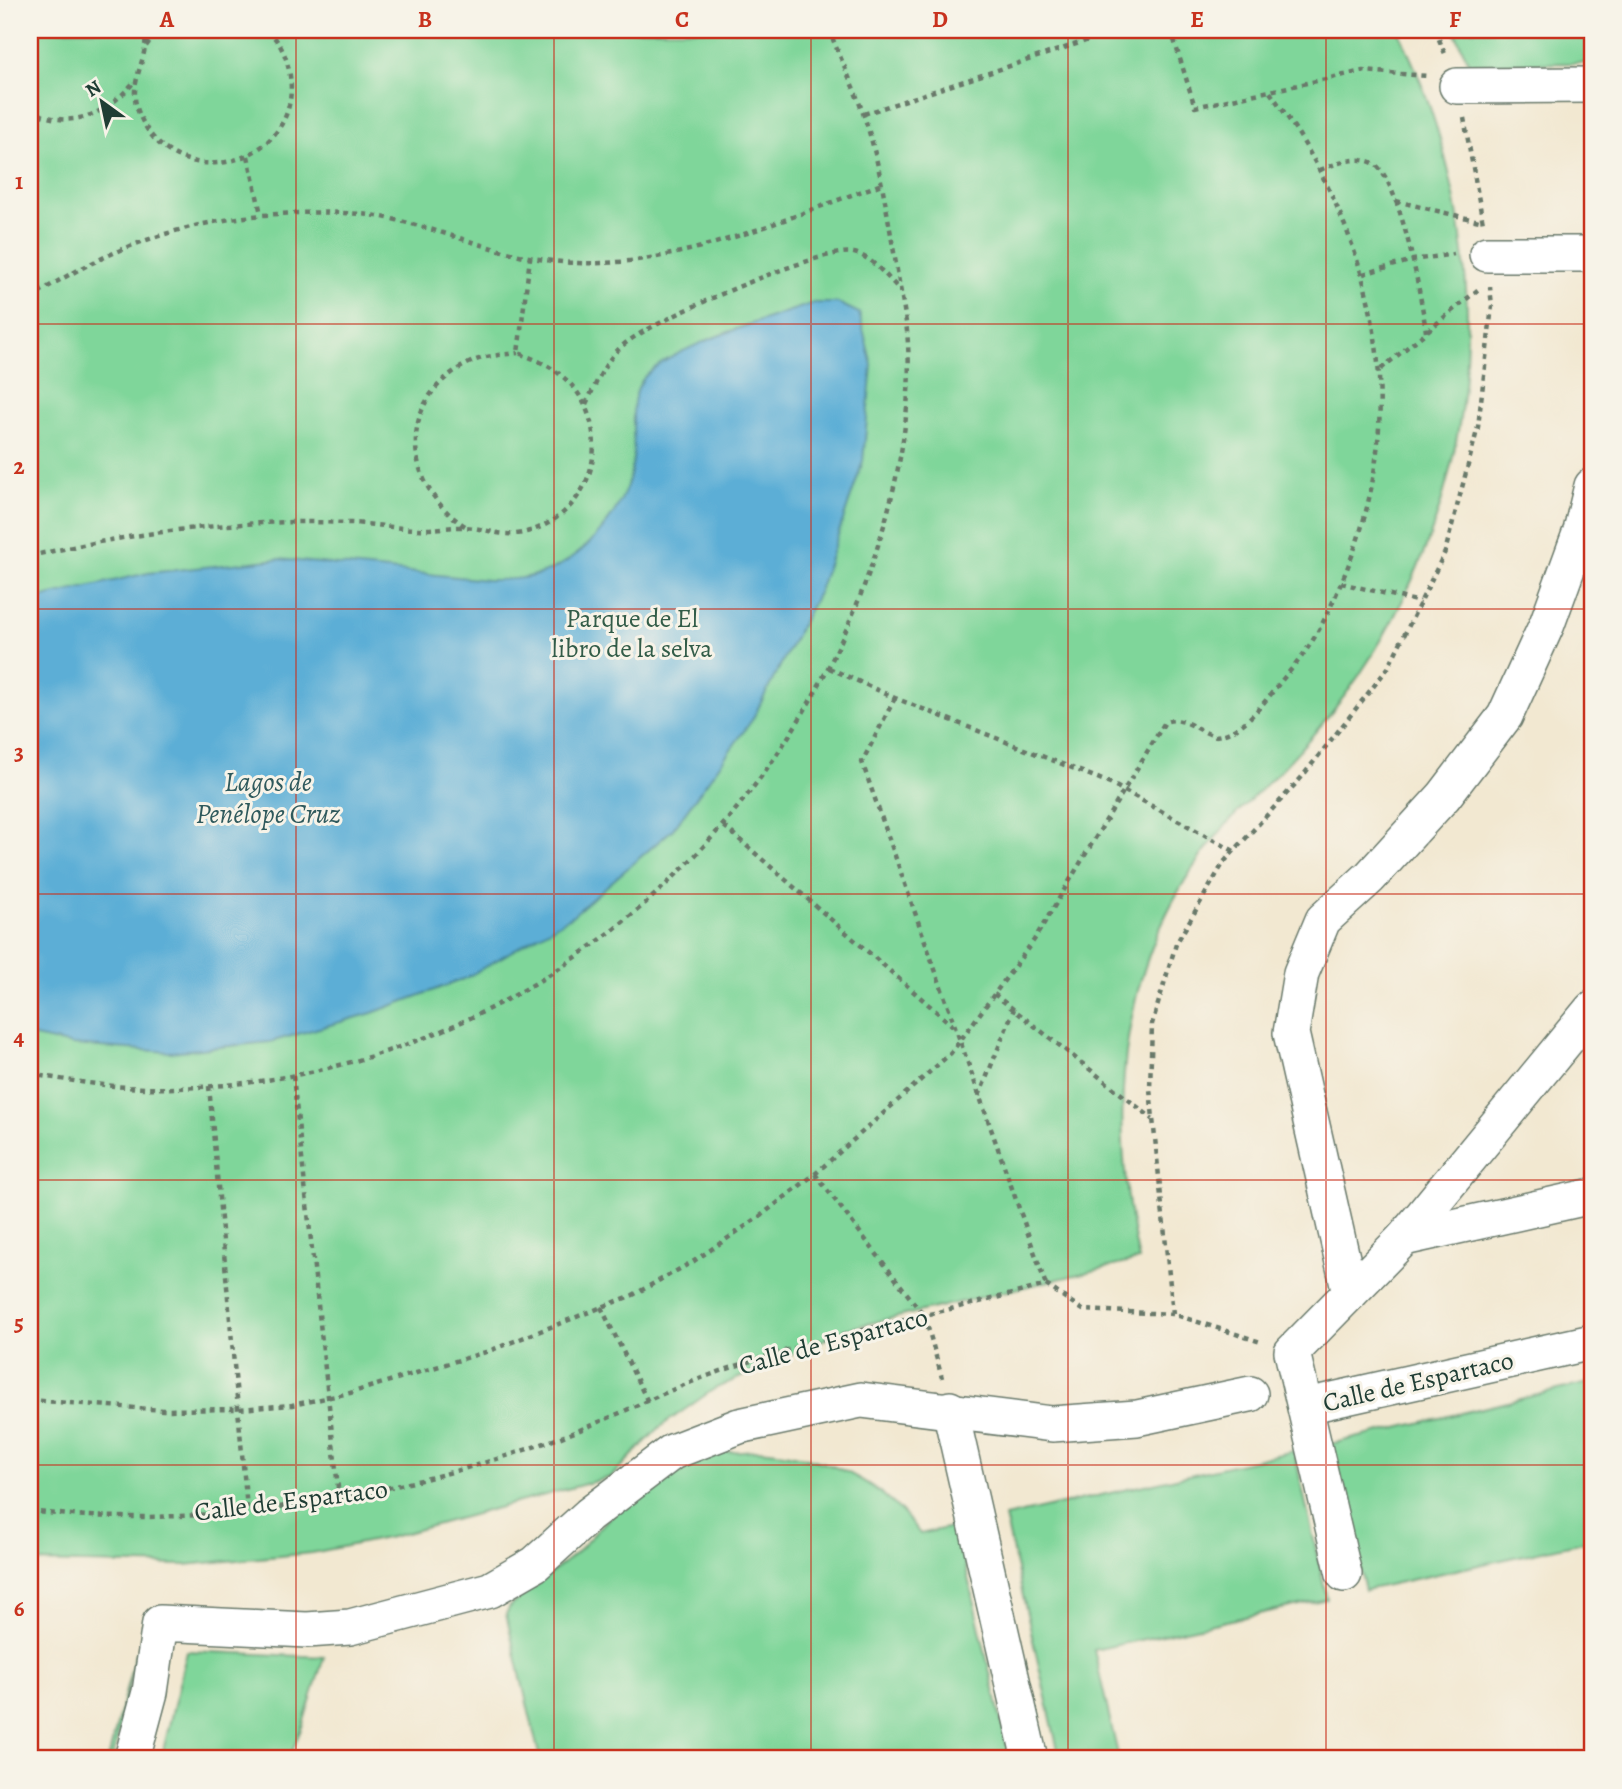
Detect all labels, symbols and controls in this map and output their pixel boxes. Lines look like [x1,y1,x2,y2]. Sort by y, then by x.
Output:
text: A [159,4,175,35]
text: B [418,4,432,35]
text: C [675,4,689,35]
text: D [932,4,948,35]
text: E [1190,4,1204,35]
text: F [1449,4,1462,35]
north arrow [66,66,136,136]
text: N [80,74,106,103]
text: 1 [15,166,23,197]
text: 2 [13,451,25,482]
park label: Parque de El libro de la selva [552,601,712,666]
text: 3 [14,737,24,768]
water label: Lagos de Penélope Cruz [196,763,341,833]
text: 4 [14,1022,25,1053]
street label: Calle de Espartaco [735,1299,932,1384]
text: 5 [14,1307,24,1338]
street label: Calle de Espartaco [1319,1343,1517,1420]
street label: Calle de Espartaco [192,1471,390,1530]
text: 6 [14,1593,25,1624]

